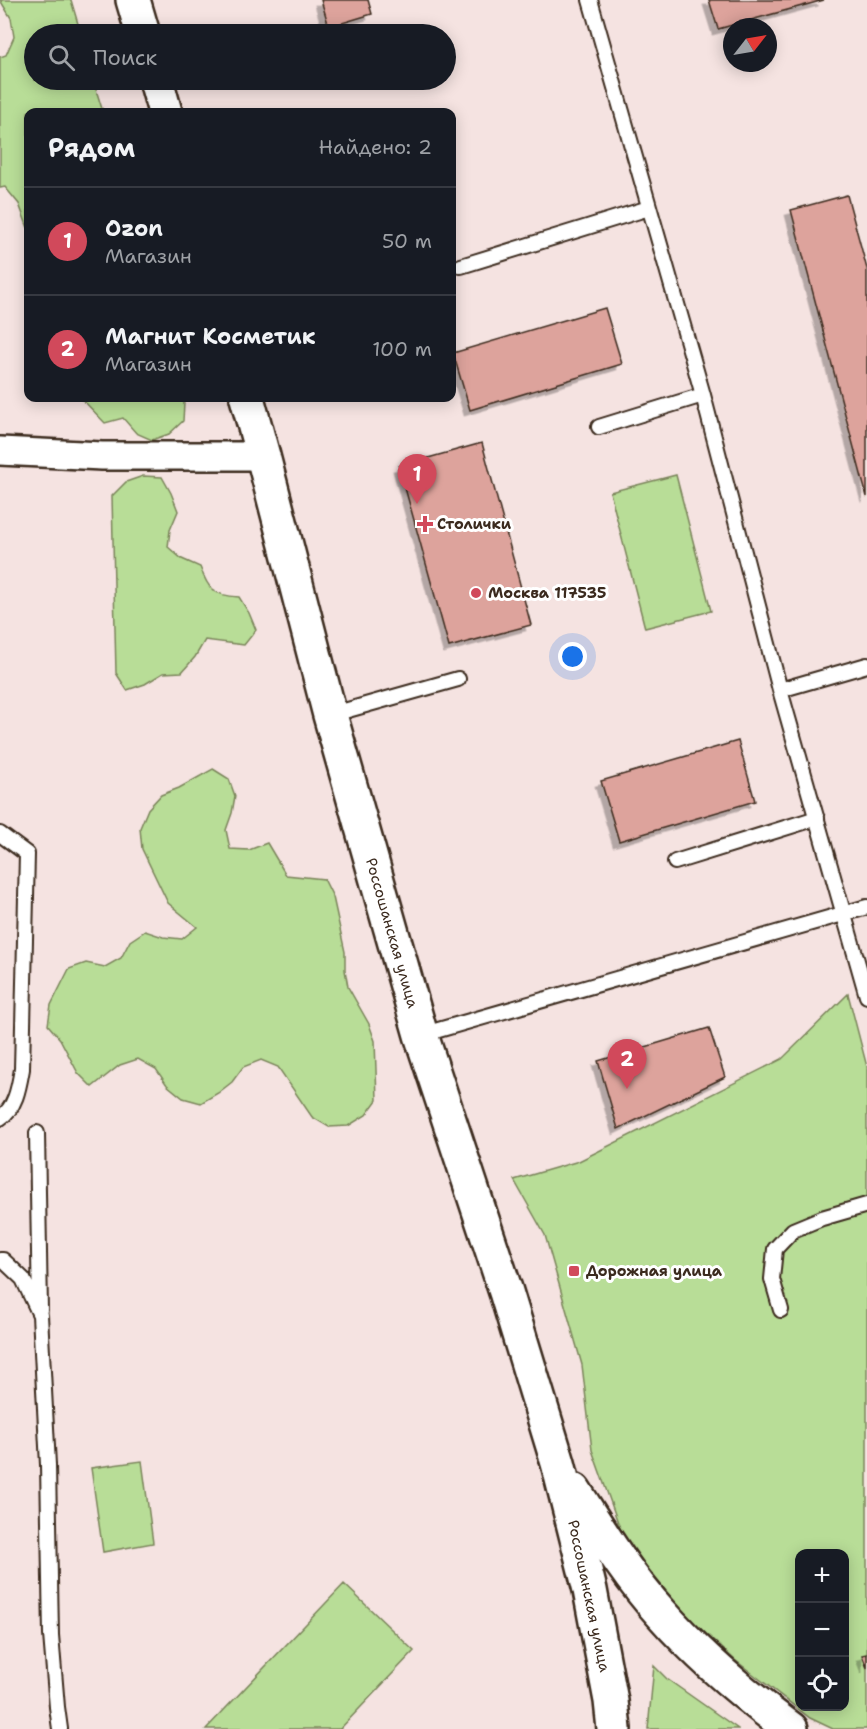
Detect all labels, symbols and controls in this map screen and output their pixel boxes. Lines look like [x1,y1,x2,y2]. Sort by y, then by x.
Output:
north arrow [723,18,777,72]
search box [24,24,456,90]
icon: search [45,41,78,74]
text: Поиск [93,43,157,72]
text: Рядом [48,130,135,165]
text: Найдено: 2 [319,134,432,160]
text: Ozon [105,214,163,243]
text: 1 [63,228,72,254]
text: 50 m [382,228,432,254]
text: Магазин [105,243,192,269]
text: Магнит Косметик [105,322,316,351]
text: 2 [61,336,75,362]
text: 100 m [372,336,432,362]
text: Магазин [105,351,192,377]
pin: 1 [398,454,436,504]
place label: Столички [437,514,512,534]
marker: Столички [418,517,432,531]
place label: Москва 117535 [488,583,606,603]
marker: Москва 117535 [469,586,483,600]
your location [558,642,587,671]
street label: Россошанская улица [361,856,423,1011]
pin: 2 [608,1040,646,1089]
place label: Дорожная улица [586,1261,723,1281]
marker: Дорожная улица [567,1264,581,1278]
street label: Россошанская улица [563,1518,615,1675]
map controls [795,1549,849,1711]
button: + [795,1549,849,1603]
button: − [795,1603,849,1657]
button: locate [795,1657,849,1711]

